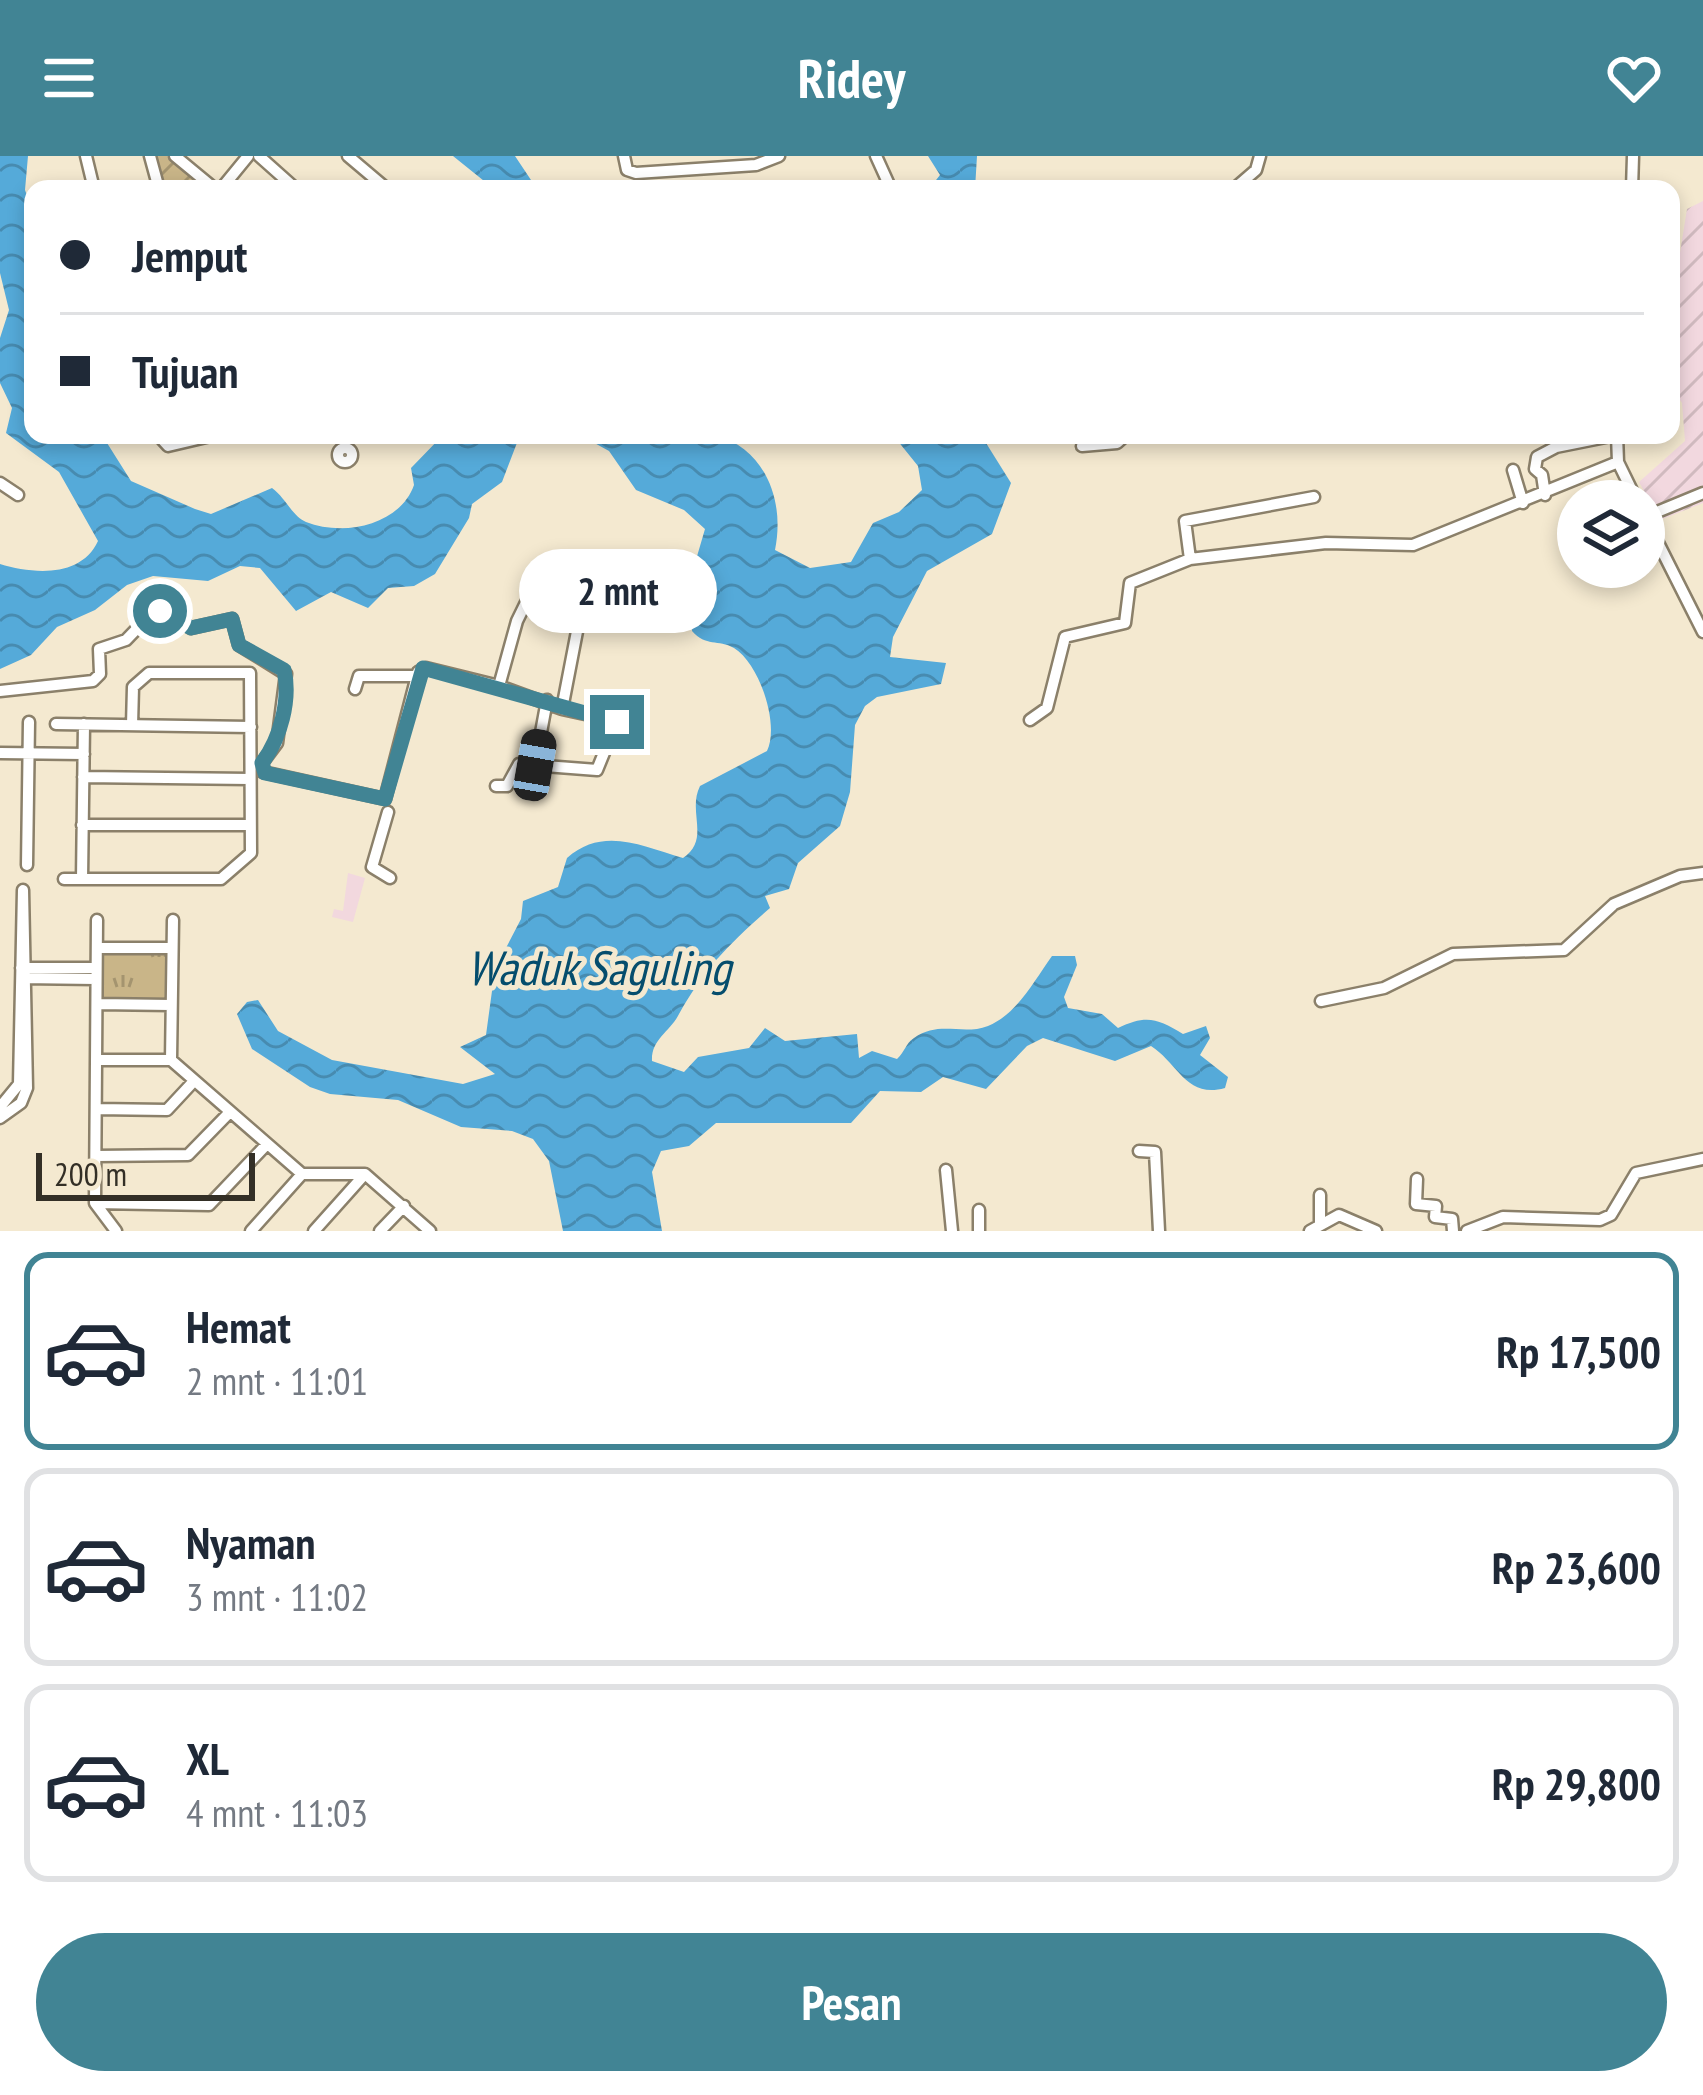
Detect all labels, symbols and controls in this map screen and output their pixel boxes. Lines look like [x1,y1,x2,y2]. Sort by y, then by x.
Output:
text: Ridey [798,43,905,113]
icon: menu [36,45,102,111]
icon: heart [1601,45,1667,111]
text: Jemput [132,226,247,284]
text: Tujuan [132,342,239,400]
map controls [1557,480,1665,588]
button: layers [1557,480,1665,588]
callout: 2 mnt [518,548,716,632]
text: 2 mnt [577,565,659,616]
route start [133,584,187,638]
route end [590,695,644,749]
car [511,726,559,804]
water label: Waduk Saguling [467,936,734,998]
scale bar [36,1147,255,1200]
text: 200 m [54,1152,127,1195]
icon: car [42,1297,150,1405]
text: Hemat [186,1297,291,1355]
text: Rp 17,500 [1496,1322,1661,1380]
text: 2 mnt · 11:01 [186,1355,368,1406]
icon: car [42,1513,150,1621]
text: Nyaman [186,1513,316,1571]
text: Rp 23,600 [1492,1538,1661,1596]
text: 3 mnt · 11:02 [186,1571,368,1622]
icon: car [42,1729,150,1837]
text: XL [186,1729,229,1787]
text: Rp 29,800 [1492,1754,1661,1812]
text: 4 mnt · 11:03 [186,1787,368,1838]
button: Pesan [36,1933,1667,2071]

